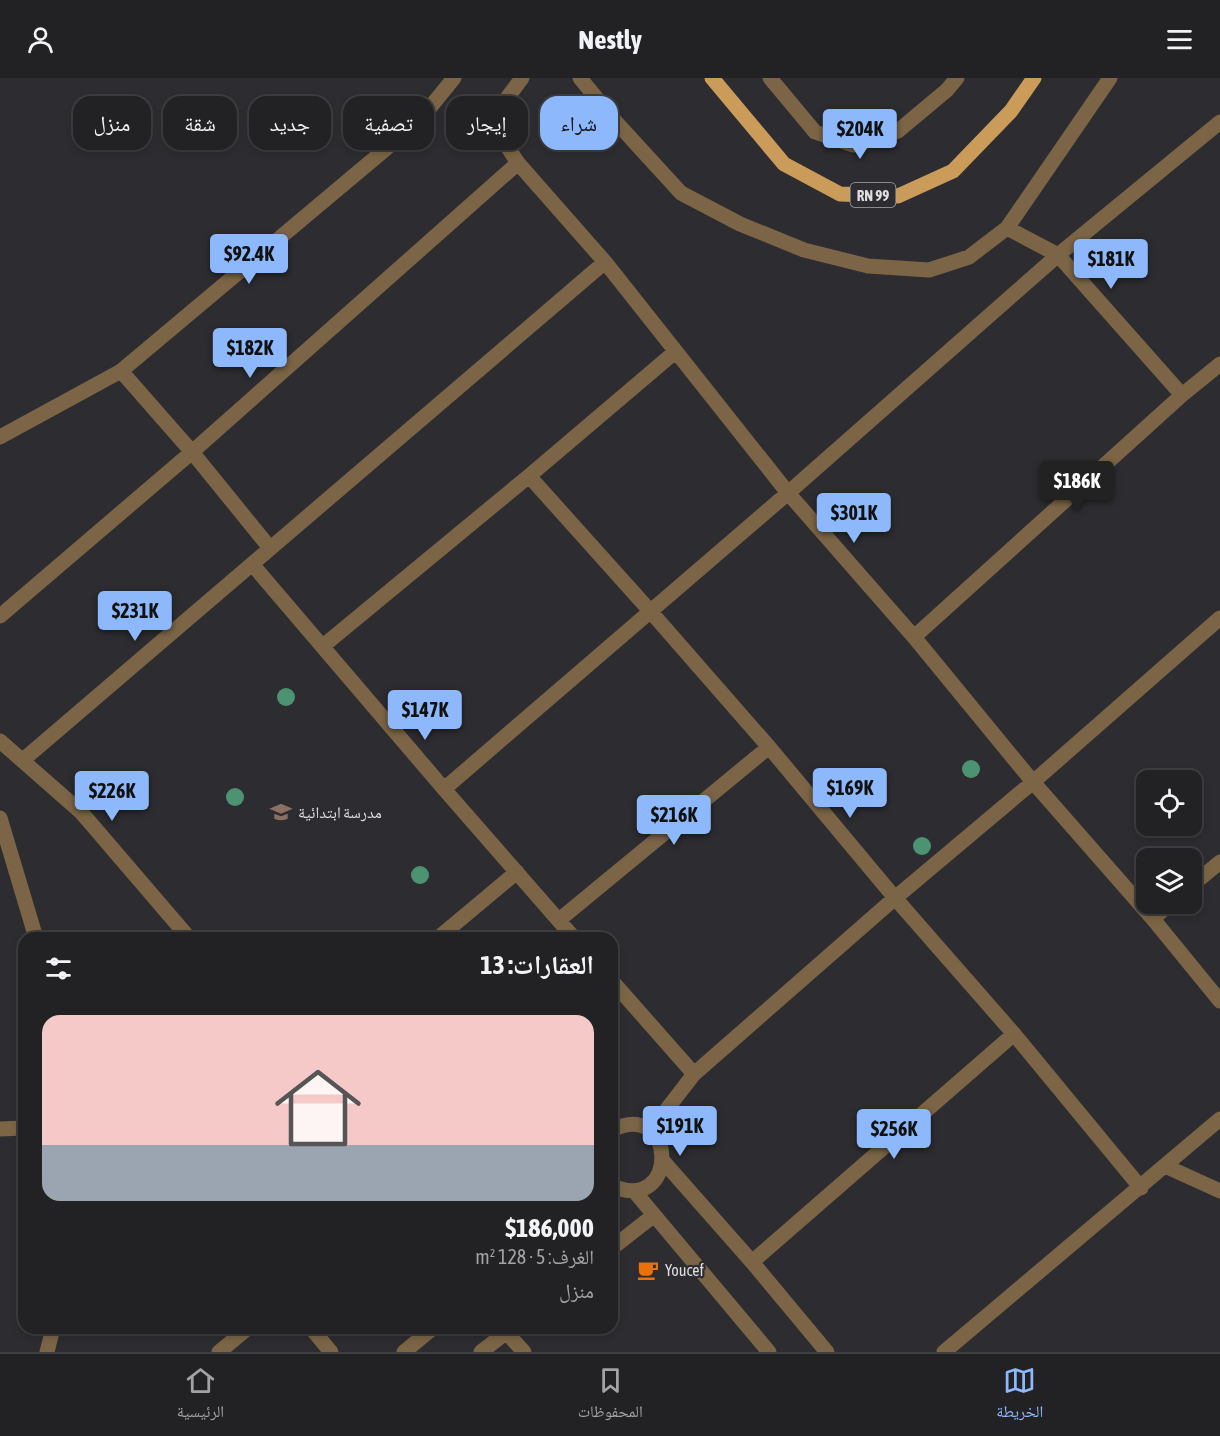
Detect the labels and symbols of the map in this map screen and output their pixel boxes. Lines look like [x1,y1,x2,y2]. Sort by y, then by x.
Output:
pin: $204K [818,109,902,160]
road number: RN 99 [850,183,896,207]
pin: $92.4K [200,234,298,285]
pin: $181K [1069,239,1153,290]
pin: $182K [208,328,292,379]
pin: $186K [1035,461,1119,512]
pin: $301K [812,493,896,544]
pin: $231K [93,591,177,642]
pin: $147K [383,690,467,741]
pin: $169K [808,768,892,819]
pin: $226K [70,771,154,822]
pin: $216K [632,795,716,846]
school or university icon: مدرسة ابتدائية [269,800,293,824]
place label: مدرسة ابتدائية [298,803,382,822]
pin: $191K [638,1106,722,1157]
pin: $256K [852,1109,936,1160]
cafe icon: Youcef [636,1258,660,1282]
place label: Youcef [665,1261,705,1279]

